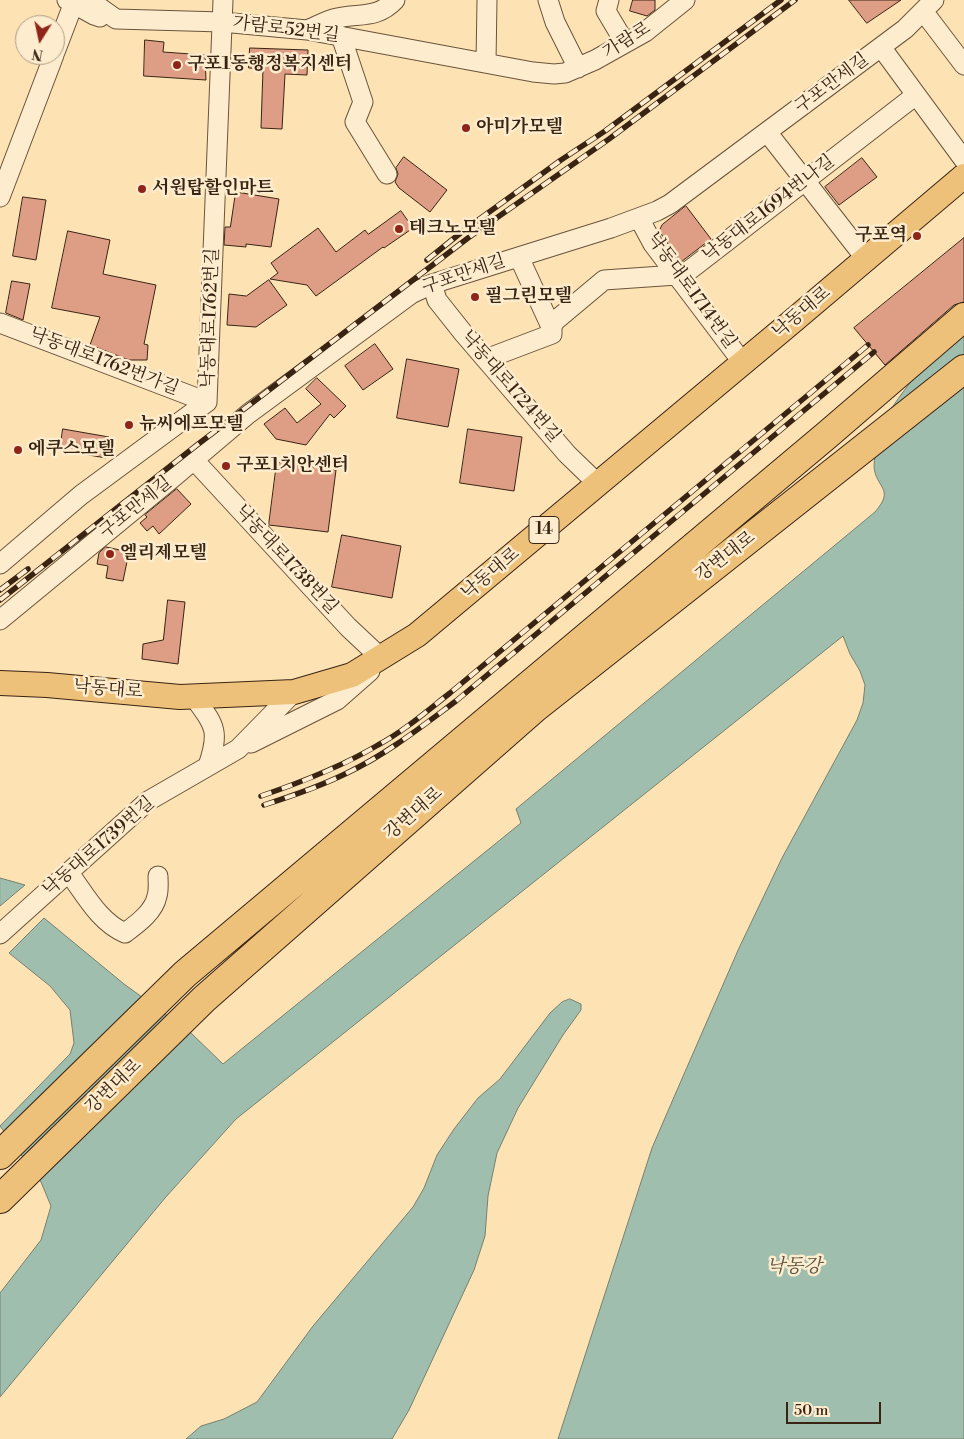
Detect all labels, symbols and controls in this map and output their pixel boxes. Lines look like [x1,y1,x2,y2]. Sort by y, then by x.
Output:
street label: 가람로52번길 [232,13,340,47]
north arrow [15,15,65,65]
street label: 가람로 [599,18,655,64]
text: N [31,44,45,64]
street label: 구포만세길 [791,49,873,119]
place label: 구포1동행정복지센터 [187,54,352,76]
marker: 구포1동행정복지센터 [171,59,183,71]
place label: 아미가모텔 [476,117,563,139]
marker: 아미가모텔 [460,122,472,134]
street label: 낙동대로1694번나길 [699,151,839,267]
place label: 서원탑할인마트 [152,178,274,200]
marker: 서원탑할인마트 [136,183,148,195]
place label: 테크노모텔 [409,218,496,240]
marker: 테크노모텔 [393,223,405,235]
place label: 구포역 [855,225,907,247]
street label: 낙동대로1714번길 [642,229,740,353]
marker: 구포역 [911,230,923,242]
street label: 낙동대로1762번길 [198,247,224,389]
street label: 구포만세길 [419,251,509,299]
street label: 낙동대로 [768,282,836,344]
place label: 필그린모텔 [485,286,572,308]
marker: 필그린모텔 [469,291,481,303]
street label: 낙동대로1762번가길 [26,324,182,400]
street label: 낙동대로1724번길 [456,327,564,447]
place label: 뉴씨에프모텔 [139,414,243,436]
marker: 뉴씨에프모텔 [123,419,135,431]
place label: 에쿠스모텔 [28,439,115,461]
marker: 에쿠스모텔 [12,444,24,456]
place label: 구포1치안센터 [236,455,349,477]
marker: 구포1치안센터 [220,460,232,472]
street label: 구포만세길 [95,472,177,544]
street label: 낙동대로1738번길 [230,501,342,619]
road number: 14 [529,516,559,544]
street label: 강변대로 [692,527,760,587]
place label: 엘리제모텔 [120,543,207,565]
street label: 낙동대로 [457,543,525,605]
marker: 엘리제모텔 [104,548,116,560]
street label: 낙동대로 [72,676,144,704]
street label: 강변대로 [381,783,447,845]
street label: 낙동대로1739번길 [39,793,159,901]
street label: 강변대로 [81,1055,147,1119]
water label: 낙동강 [766,1256,822,1278]
scale bar [789,1392,884,1424]
text: 50 m [794,1401,828,1420]

